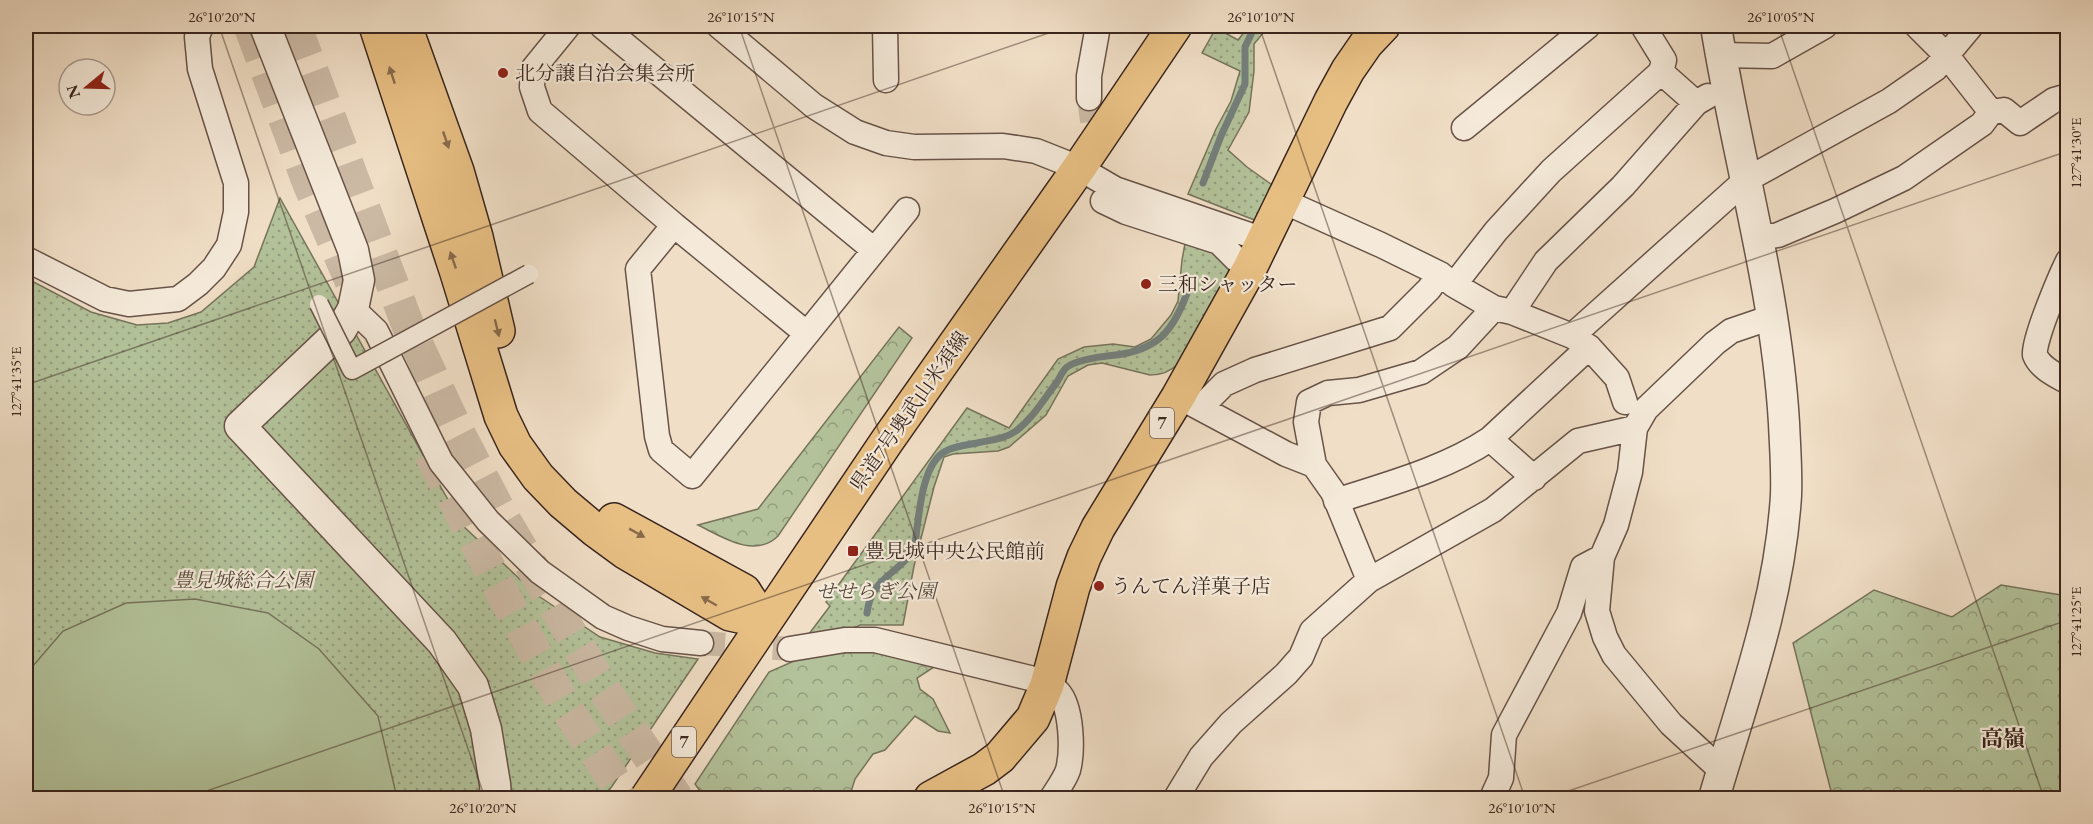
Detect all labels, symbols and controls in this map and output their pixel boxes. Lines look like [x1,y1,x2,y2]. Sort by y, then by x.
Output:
text: 26°10'20"N [188,7,256,26]
text: 26°10'15"N [707,7,775,26]
text: 26°10'10"N [1227,7,1295,26]
text: 26°10'05"N [1747,7,1815,26]
north arrow [57,57,117,117]
place label: 北分譲自治会集会所 [515,60,695,86]
one-way arrow [386,66,396,84]
marker: 北分譲自治会集会所 [496,66,510,80]
text: N [61,82,85,101]
text: 127°41'30"E [2066,117,2085,189]
one-way arrow [442,131,452,149]
one-way arrow [448,251,457,269]
place label: 三和シャッター [1158,271,1298,297]
marker: 三和シャッター [1139,277,1153,291]
one-way arrow [492,319,502,337]
street label: 県道7号奥武山米須線 [844,326,974,496]
text: 127°41'35"E [6,346,25,418]
road number: 7 [1150,408,1174,438]
one-way arrow [629,528,646,538]
place label: 豊見城中央公民館前 [865,538,1045,564]
marker: 豊見城中央公民館前 [846,544,860,558]
park label: 豊見城総合公園 [173,567,316,593]
place label: うんてん洋菓子店 [1111,573,1271,599]
park label: せせらぎ公園 [816,578,939,604]
marker: うんてん洋菓子店 [1092,579,1106,593]
text: 127°41'25"E [2066,586,2085,658]
one-way arrow [701,596,717,607]
district label: 高嶺 [1981,724,2025,753]
road number: 7 [672,727,696,757]
text: 26°10'20"N [449,798,517,817]
text: 26°10'15"N [968,798,1036,817]
text: 26°10'10"N [1488,798,1556,817]

